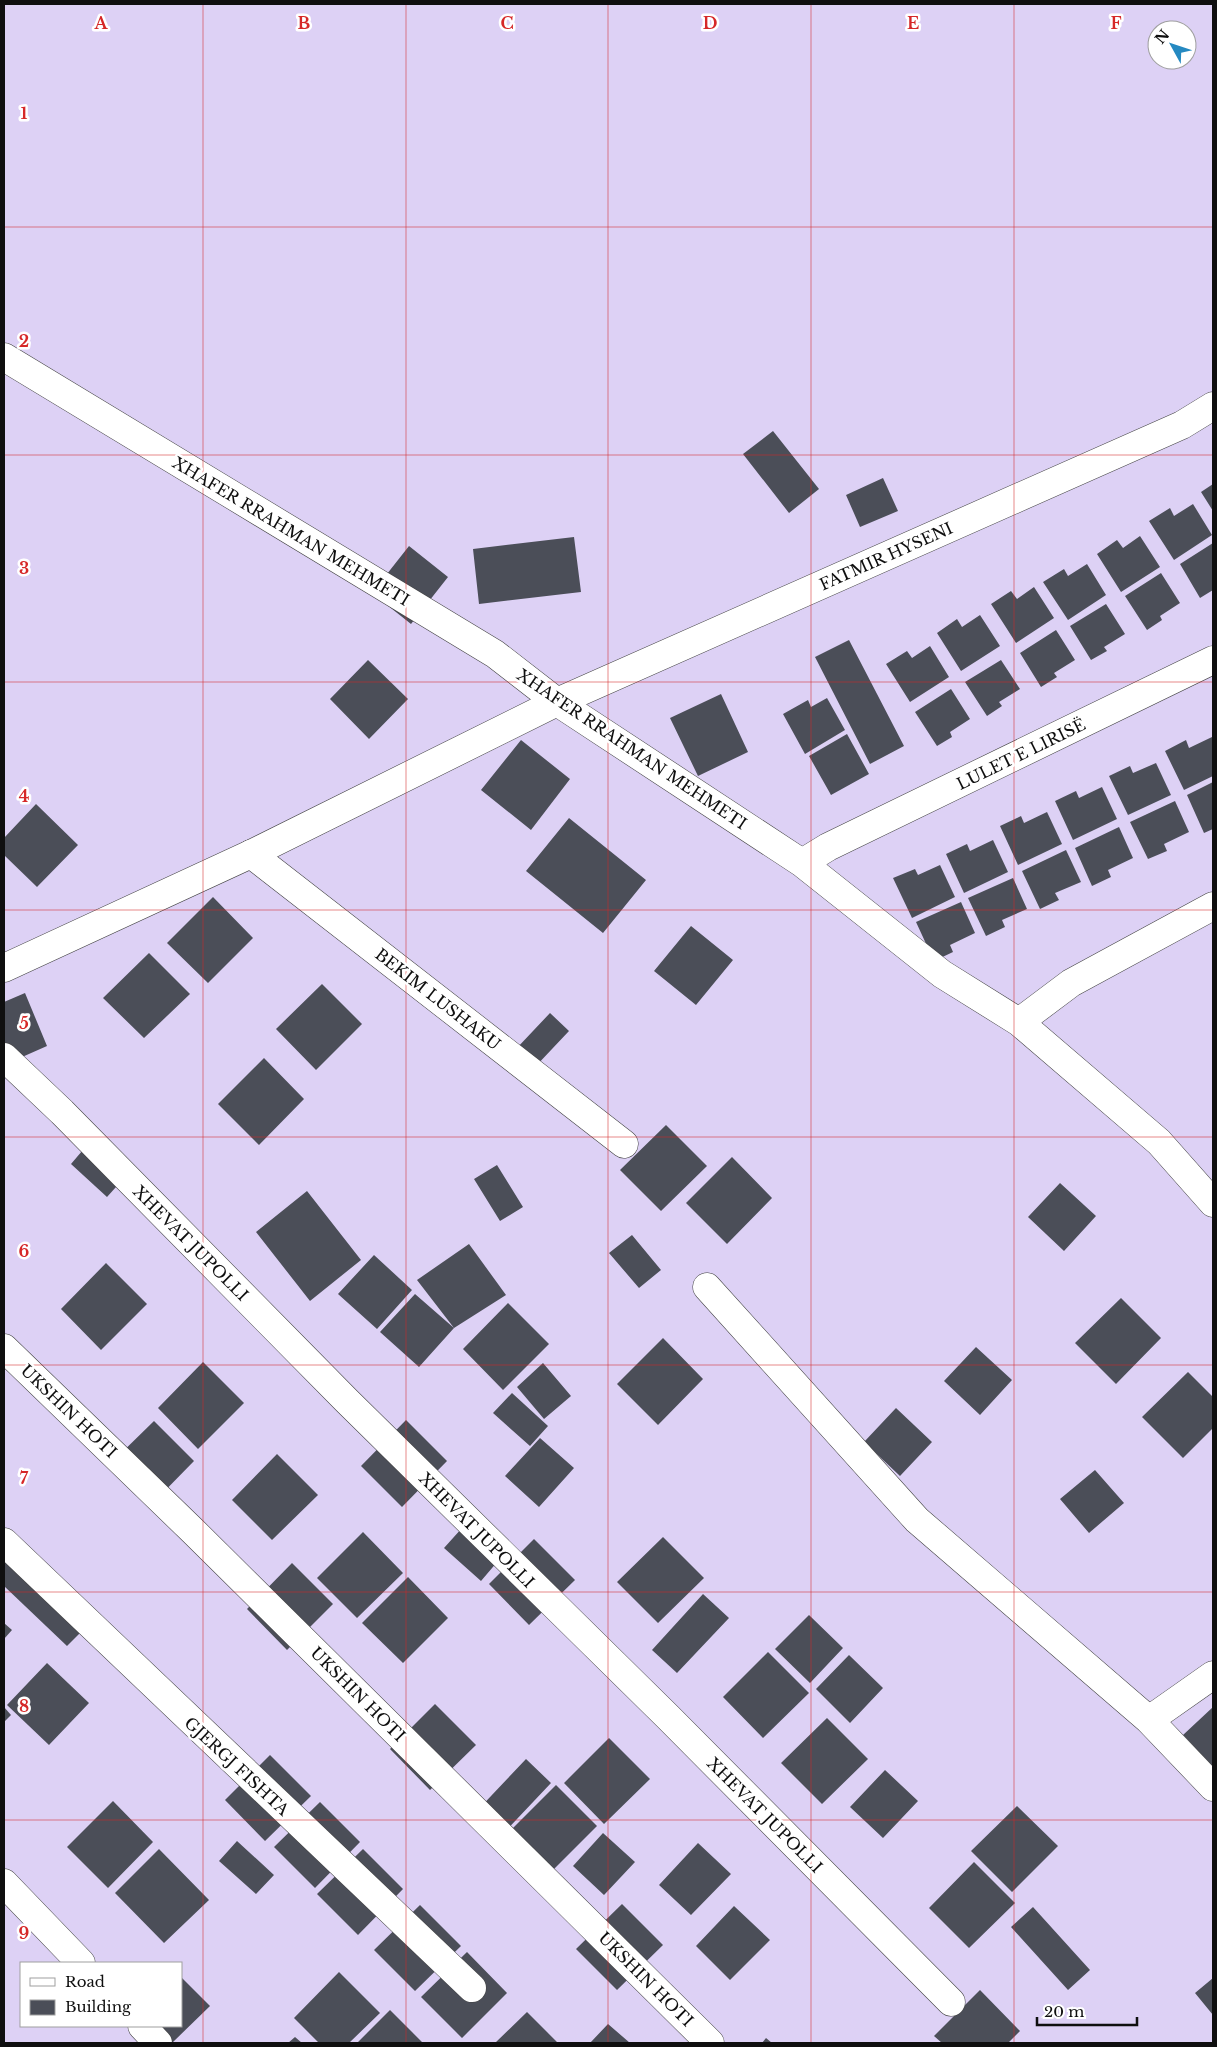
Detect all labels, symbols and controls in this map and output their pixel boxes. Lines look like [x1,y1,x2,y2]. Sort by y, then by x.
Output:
text: A [94,13,109,33]
text: B [298,13,311,33]
text: C [500,13,514,33]
text: D [703,13,717,33]
text: E [907,13,919,33]
text: F [1110,13,1122,33]
north arrow [1147,20,1197,70]
text: N [1151,26,1173,47]
text: 1 [21,103,28,123]
text: 2 [19,331,29,351]
street label: XHAFER RRAHMAN MEHMETI [169,452,413,610]
street label: FATMIR HYSENI [816,518,956,594]
text: 3 [19,558,29,578]
street label: XHAFER RRAHMAN MEHMETI [513,664,751,834]
street label: LULET E LIRISË [953,714,1089,794]
text: 4 [19,786,29,806]
street label: BEKIM LUSHAKU [371,944,505,1054]
text: 5 [19,1013,29,1033]
street label: XHEVAT JUPOLLI [129,1181,253,1305]
text: 6 [19,1241,30,1261]
street label: UKSHIN HOTI [17,1360,121,1462]
text: 7 [20,1468,29,1488]
street label: XHEVAT JUPOLLI [415,1468,539,1592]
street label: UKSHIN HOTI [306,1642,410,1746]
text: 8 [19,1696,29,1716]
street label: GJERGJ FISHTA [181,1712,294,1820]
street label: XHEVAT JUPOLLI [703,1753,827,1877]
text: 9 [19,1923,30,1943]
street label: UKSHIN HOTI [594,1927,698,2031]
legend [20,1962,182,2027]
text: Road [65,1972,105,1991]
scale bar [1037,1994,1137,2026]
text: Building [65,1997,132,2016]
text: 20 m [1044,2002,1084,2021]

